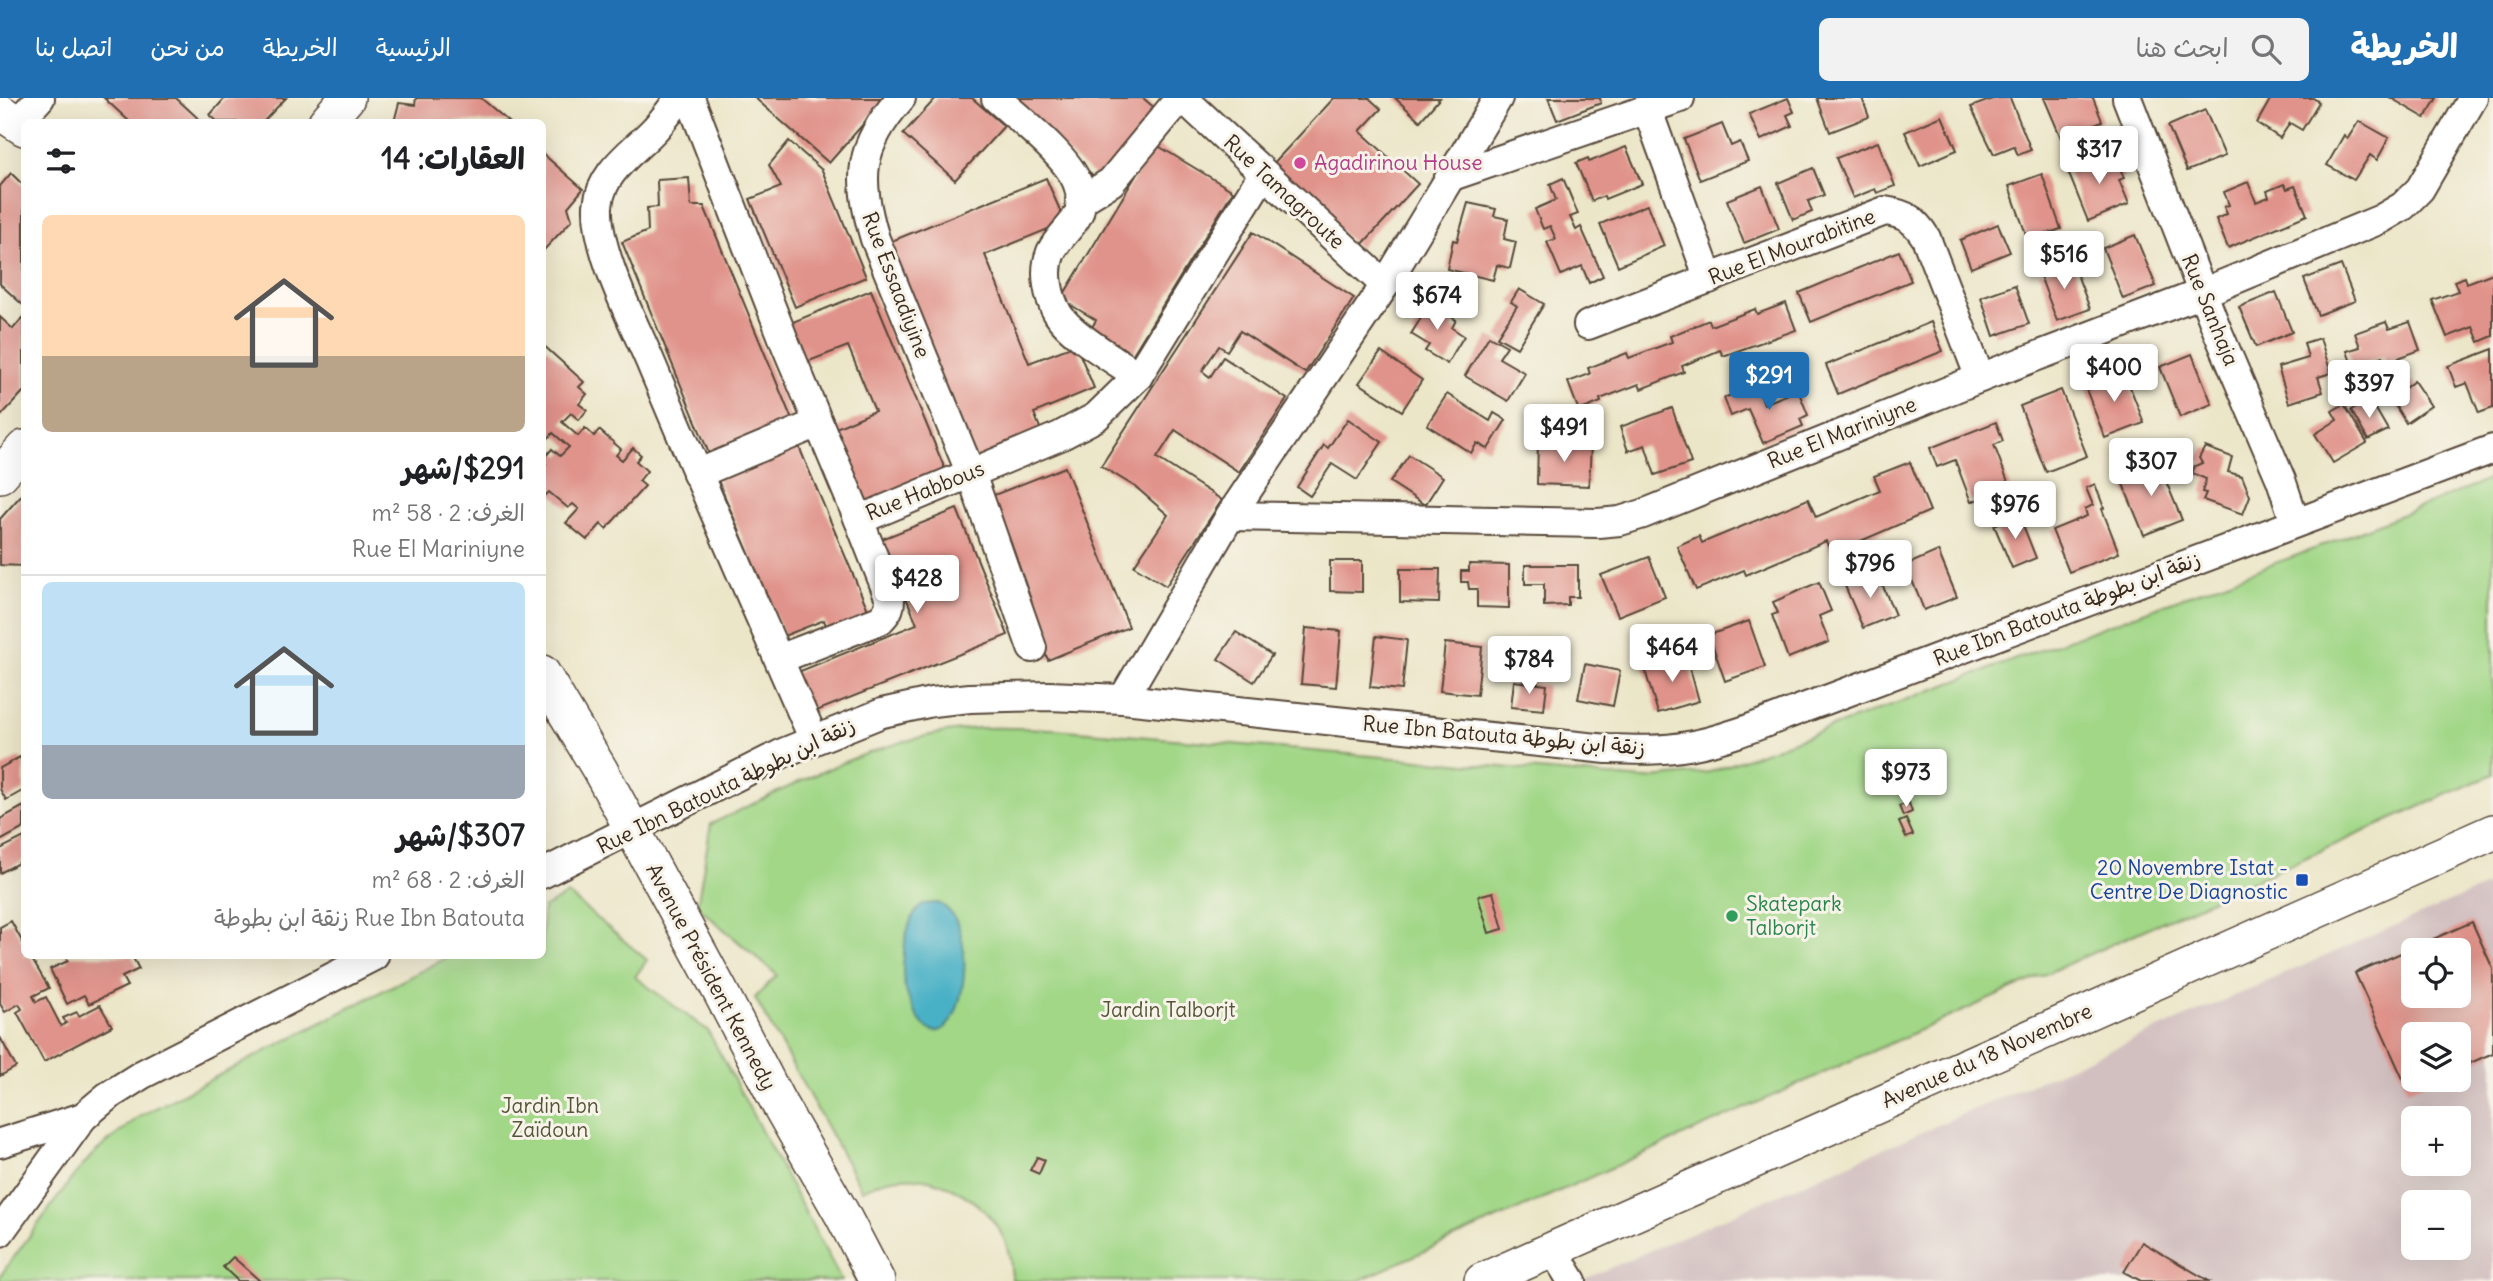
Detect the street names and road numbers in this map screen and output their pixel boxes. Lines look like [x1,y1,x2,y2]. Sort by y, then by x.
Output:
street label: Rue Tamagroute [1218,129,1351,255]
street label: Rue El Mourabitine [1705,202,1879,291]
street label: Rue Essaadiyine [856,208,937,362]
street label: Rue Sanhaja [2176,250,2245,370]
street label: Rue El Mariniyne [1763,390,1920,475]
street label: Rue Habbous [862,454,988,527]
street label: Rue Ibn Batouta زنقة ابن بطوطة [1929,545,2205,673]
street label: Rue Ibn Batouta زنقة ابن بطوطة [1361,710,1647,762]
street label: Rue Ibn Batouta زنقة ابن بطوطة [592,711,860,861]
street label: Avenue Président Kennedy [640,859,783,1095]
street label: Avenue du 18 Novembre [1877,997,2096,1114]

